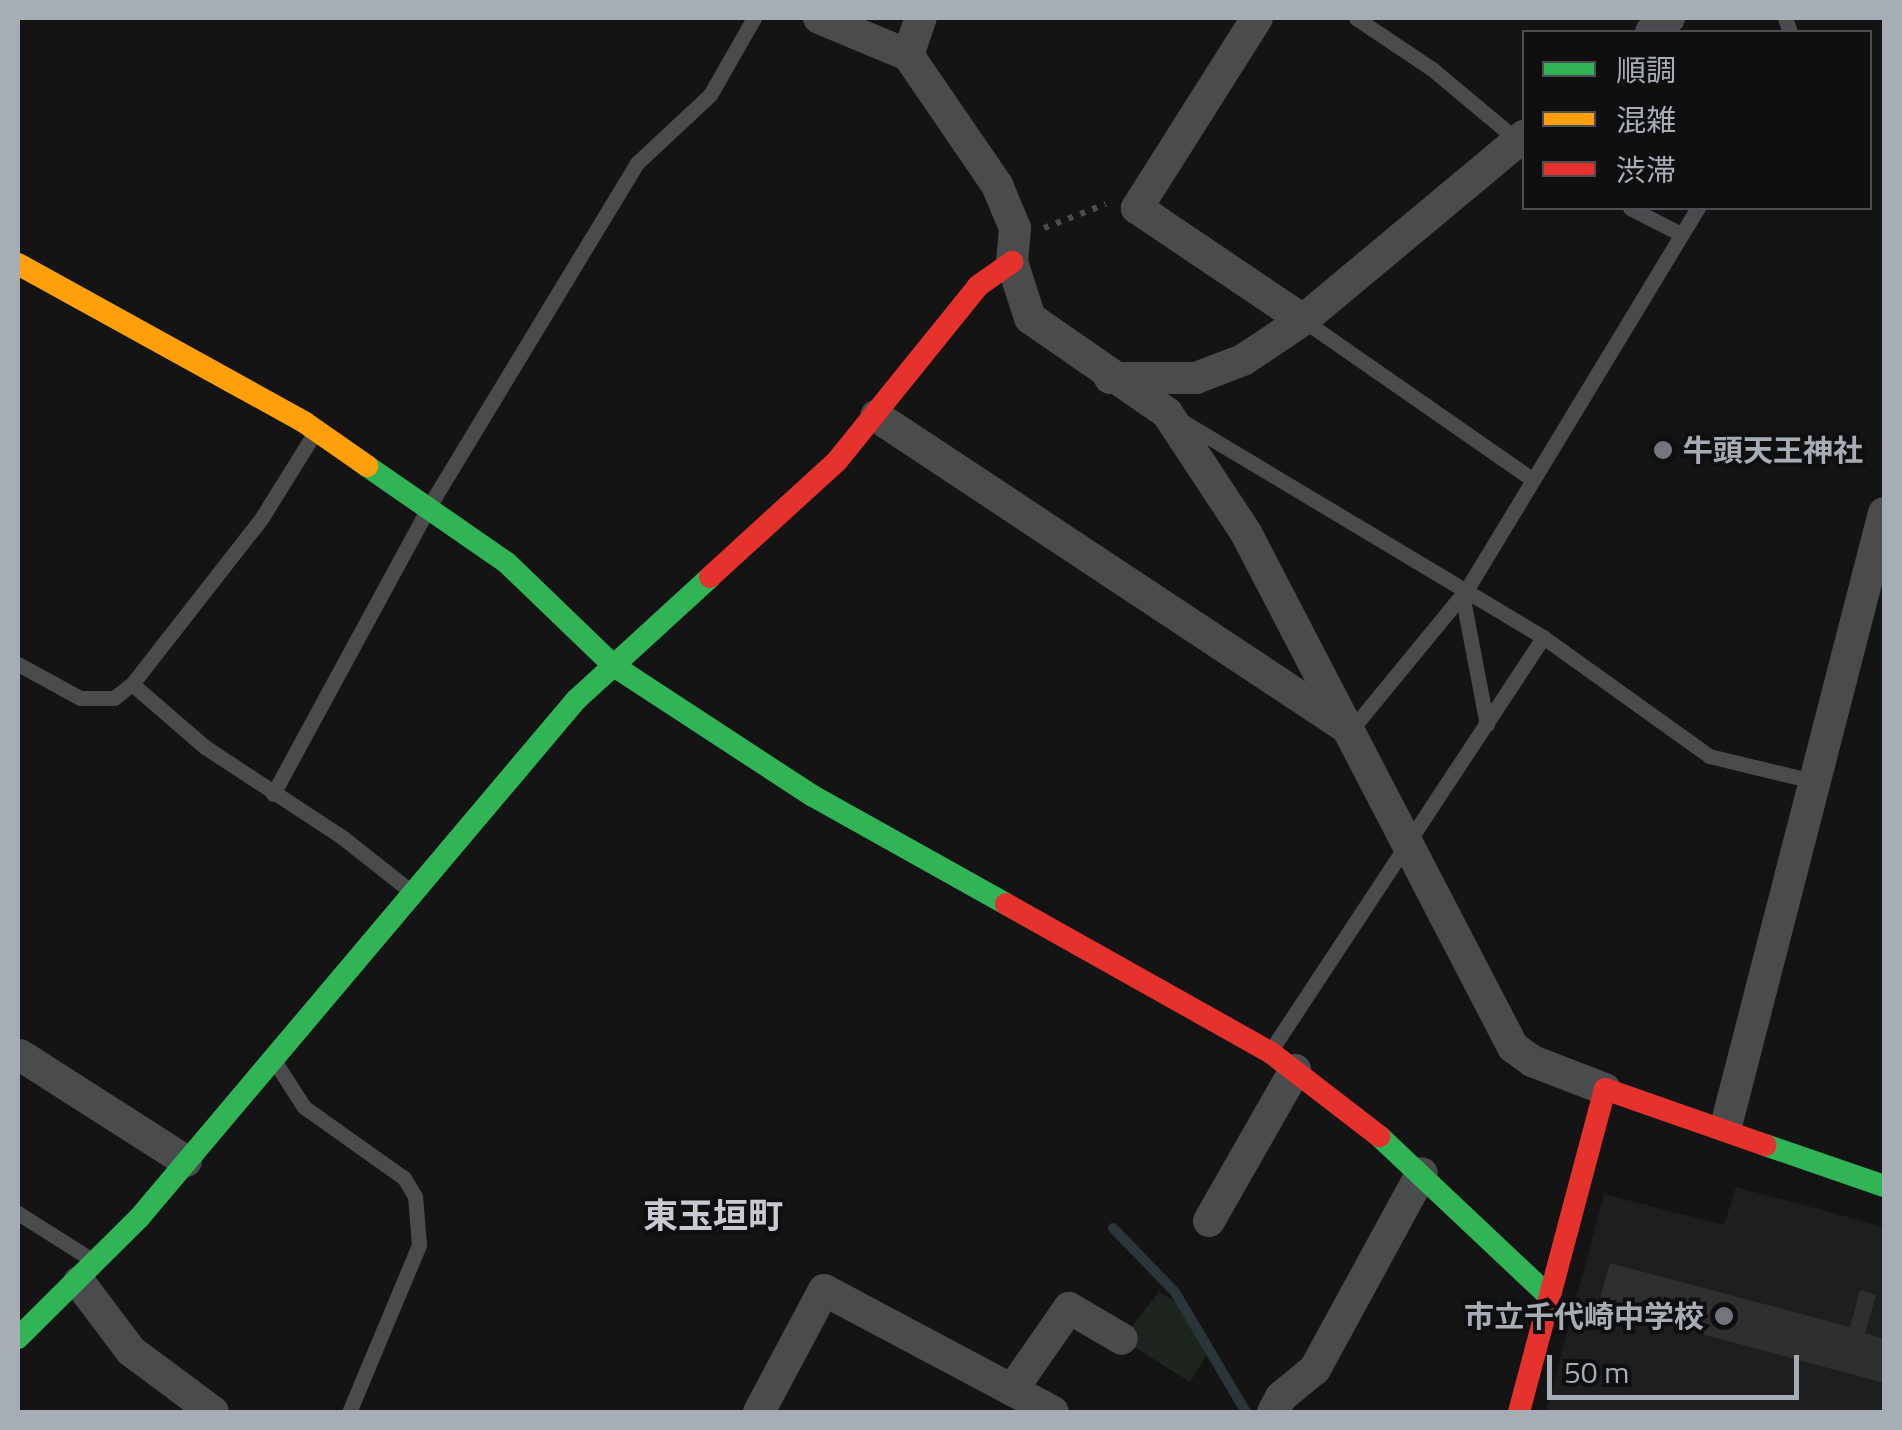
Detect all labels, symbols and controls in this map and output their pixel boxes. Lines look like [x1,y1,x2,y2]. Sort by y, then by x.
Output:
legend [1522,30,1872,210]
text: 順調 [1616,47,1676,93]
text: 混雑 [1616,97,1676,143]
text: 渋滞 [1616,147,1676,193]
place label: 牛頭天王神社 [1683,432,1863,468]
marker: 牛頭天王神社 [1652,439,1674,461]
district label: 東玉垣町 [643,1194,783,1236]
place label: 市立千代崎中学校 [1464,1298,1704,1334]
marker: 市立千代崎中学校 [1713,1305,1735,1327]
scale bar [1552,1335,1804,1397]
text: 50 m [1564,1349,1629,1395]

